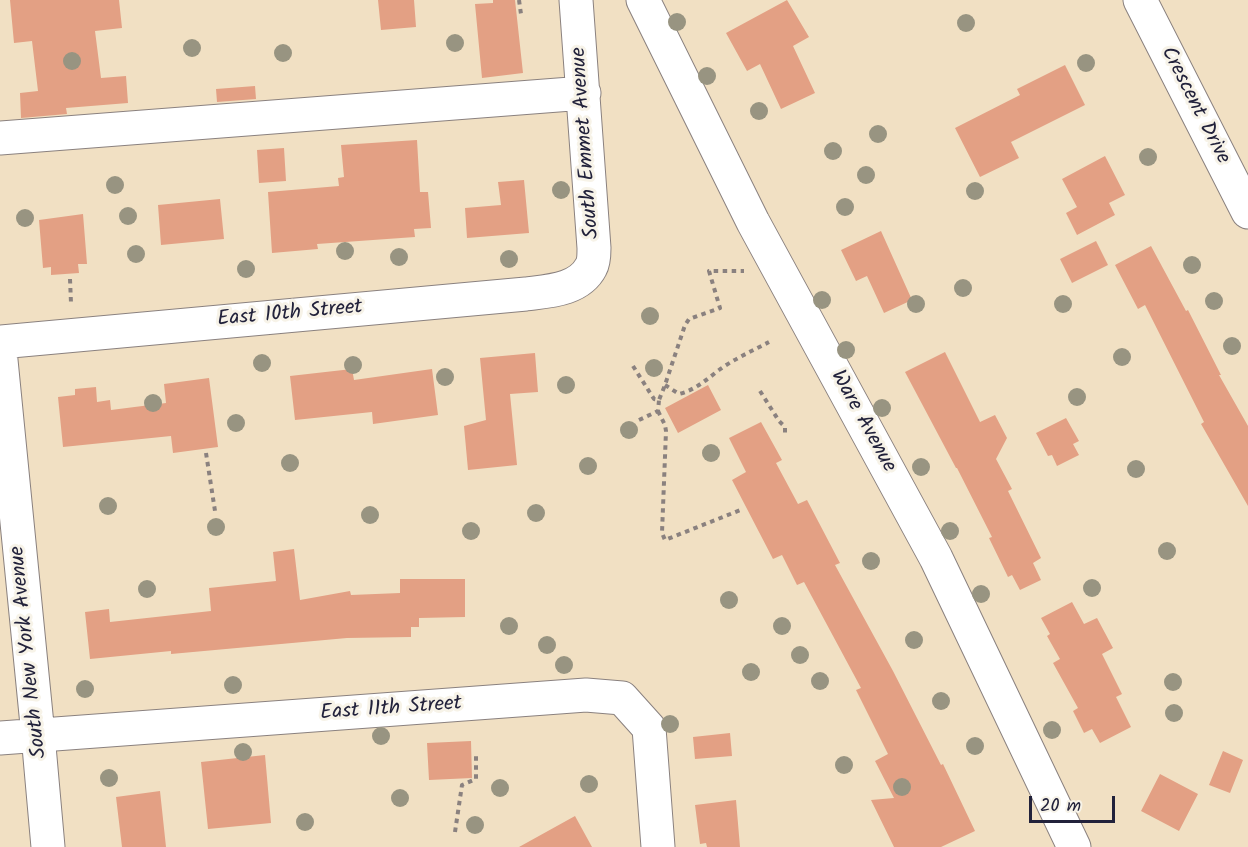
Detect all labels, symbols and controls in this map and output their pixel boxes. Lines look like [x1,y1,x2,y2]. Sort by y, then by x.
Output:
street label: Crescent Drive [1154,43,1234,169]
street label: South Emmet Avenue [568,46,606,240]
street label: East 10th Street [216,296,364,334]
street label: Ware Avenue [824,367,900,477]
street label: South New York Avenue [6,545,54,759]
street label: East 11th Street [319,692,463,728]
scale bar [1032,784,1118,822]
text: 20 m [1040,792,1081,821]

